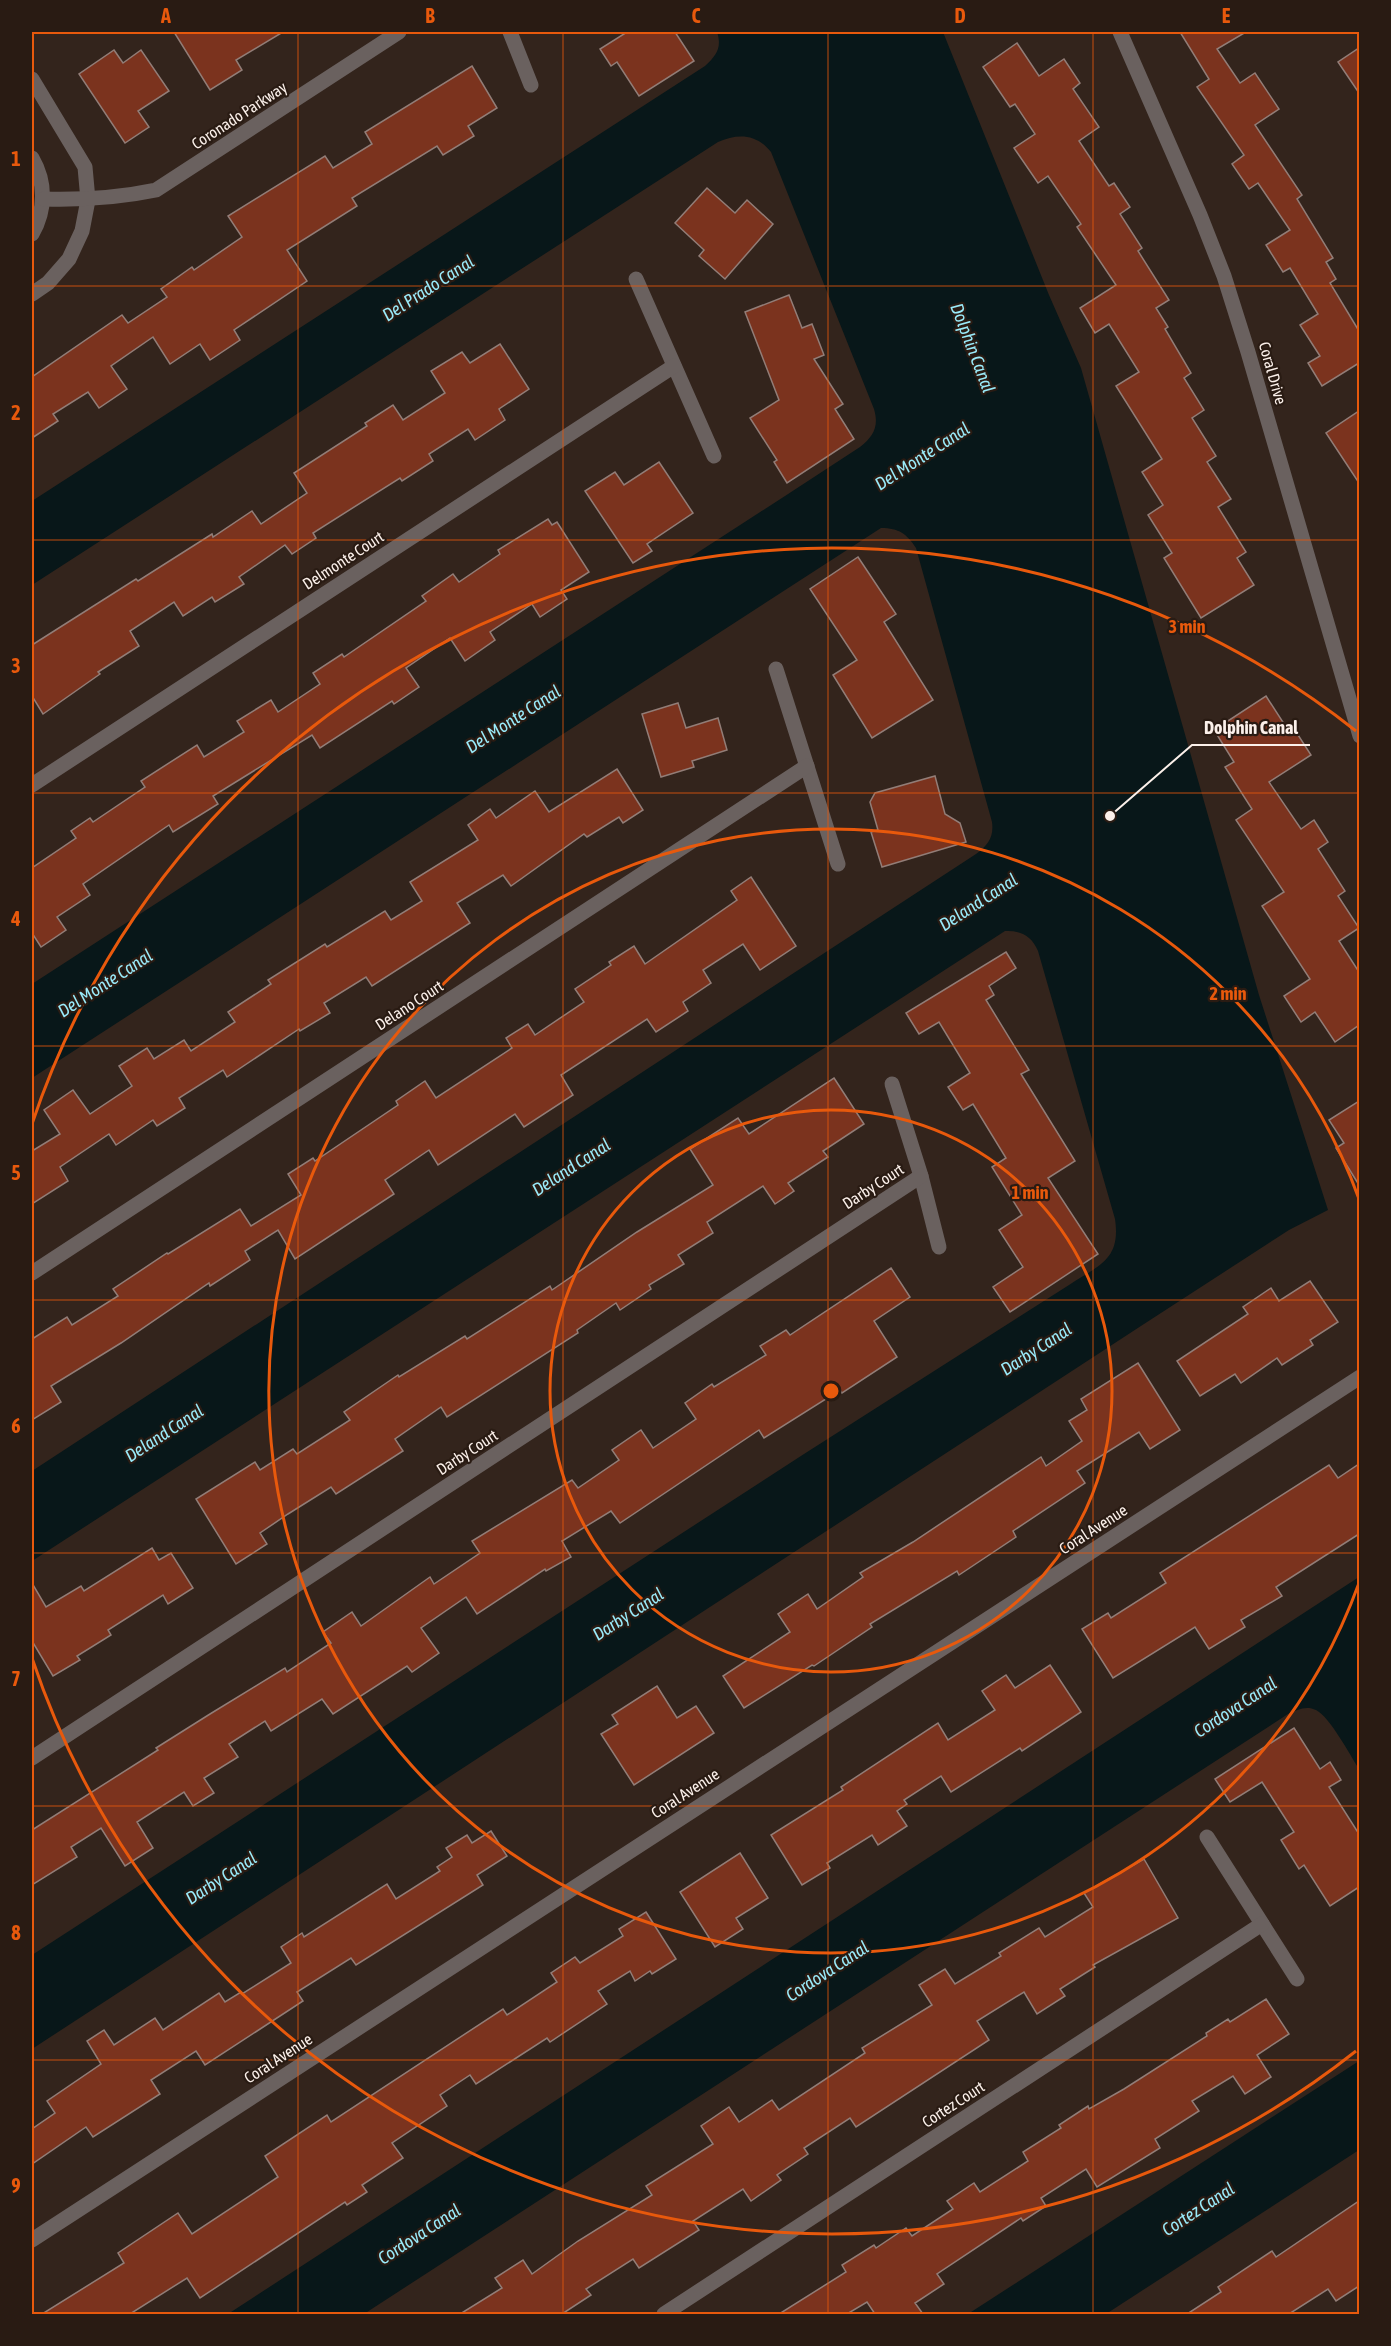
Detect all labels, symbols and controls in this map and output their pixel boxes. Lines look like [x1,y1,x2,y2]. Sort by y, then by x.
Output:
text: A [160,4,171,27]
text: B [425,4,435,27]
text: C [692,4,701,27]
text: D [954,4,966,27]
text: E [1222,4,1231,27]
street label: Coronado Parkway [188,77,291,153]
text: 1 [11,147,21,170]
water label: Del Prado Canal [378,251,478,325]
water label: Dolphin Canal [946,300,1000,396]
street label: Coral Drive [1256,340,1290,406]
text: 2 [11,401,21,424]
water label: Del Monte Canal [871,418,973,494]
street label: Delmonte Court [299,527,387,593]
text: 3 min [1169,616,1206,637]
text: 3 [11,654,21,677]
water label: Del Monte Canal [462,681,564,757]
callout: Dolphin Canal [1192,709,1310,745]
text: Dolphin Canal [1204,717,1298,738]
water label: Deland Canal [935,869,1021,935]
text: 4 [10,907,21,930]
water label: Del Monte Canal [54,945,156,1021]
street label: Delano Court [372,976,447,1034]
text: 2 min [1210,983,1247,1004]
water label: Deland Canal [528,1134,614,1200]
street label: Darby Court [839,1159,908,1213]
text: 5 [11,1161,21,1184]
text: 1 min [1012,1182,1049,1203]
water label: Darby Canal [997,1318,1075,1380]
centre of rings [821,1381,841,1401]
water label: Deland Canal [121,1400,207,1466]
text: 6 [11,1414,21,1437]
street label: Darby Court [433,1425,502,1479]
street label: Coral Avenue [1056,1500,1130,1558]
water label: Darby Canal [589,1583,667,1645]
text: 7 [11,1667,21,1690]
water label: Cordova Canal [1190,1672,1280,1742]
street label: Coral Avenue [648,1764,722,1822]
water label: Darby Canal [182,1847,260,1909]
text: 8 [11,1921,21,1944]
water label: Cordova Canal [782,1936,872,2006]
street label: Coral Avenue [241,2029,315,2087]
street label: Cortez Court [919,2077,988,2131]
text: 9 [11,2174,21,2197]
water label: Cortez Canal [1158,2178,1238,2240]
water label: Cordova Canal [374,2199,464,2269]

